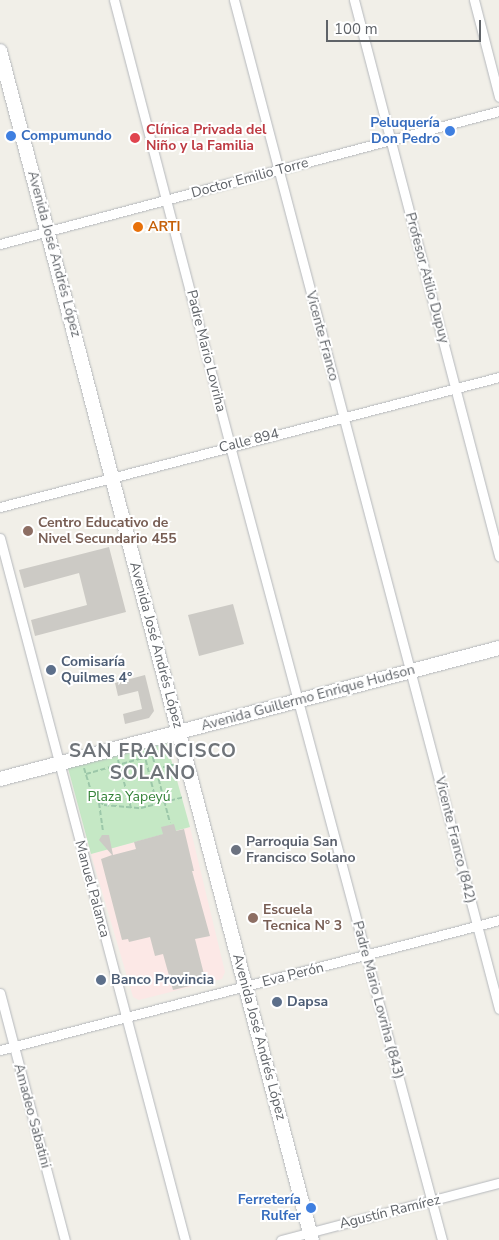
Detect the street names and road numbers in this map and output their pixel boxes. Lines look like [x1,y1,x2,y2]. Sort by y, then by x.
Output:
street label: Doctor Emilio Torre [190,154,310,202]
street label: Avenida José Andrés López [24,169,84,339]
street label: Profesor Atilio Dupuy [401,211,453,345]
street label: Padre Mario Lovriha [183,288,229,414]
street label: Vicente Franco [302,289,342,383]
street label: Calle 894 [217,425,281,457]
street label: Avenida José Andrés López [126,560,186,730]
street label: Avenida Guillermo Enrique Hudson [199,661,417,735]
street label: Vicente Franco (842) [431,775,479,905]
street label: Manuel Palanca [71,839,113,939]
street label: Padre Mario Lovriha (843) [349,919,407,1081]
street label: Avenida José Andrés López [229,952,289,1122]
street label: Eva Perón [261,959,325,991]
street label: Amadeo Sabatini [10,1062,54,1170]
street label: Agustín Ramírez [338,1191,442,1233]

